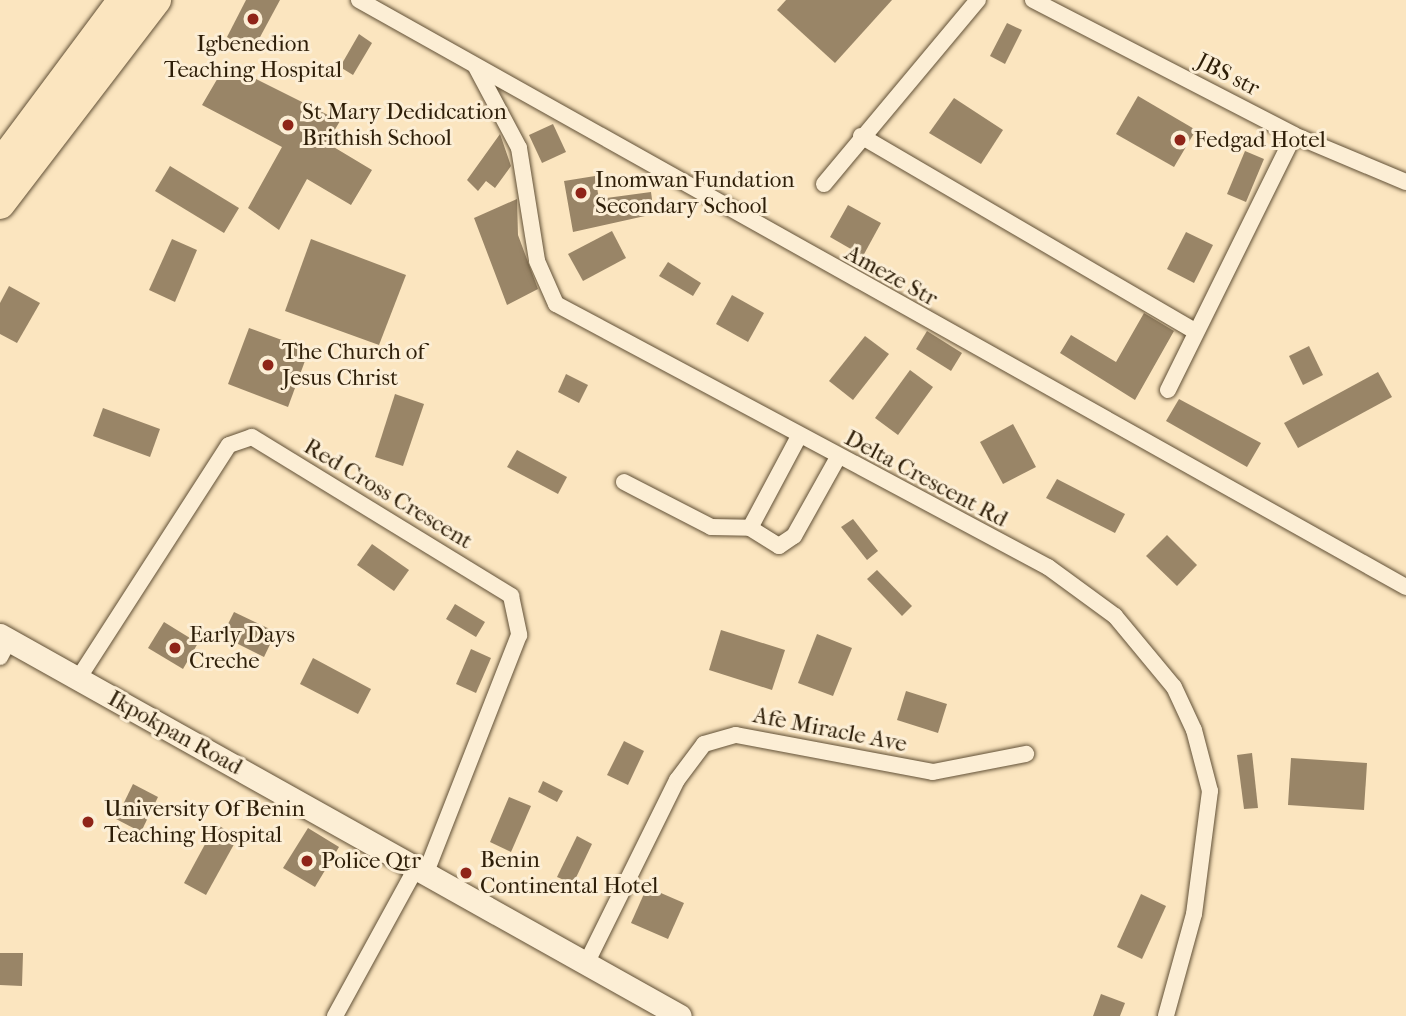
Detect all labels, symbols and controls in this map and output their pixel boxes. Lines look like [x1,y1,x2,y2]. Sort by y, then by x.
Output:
marker: Igbenedion Teaching Hospital [245,11,261,27]
place label: Igbenedion Teaching Hospital [164,30,342,84]
street label: JBS str [1192,48,1264,102]
place label: St Mary Dedidcation Brithish School [302,98,507,152]
marker: St Mary Dedidcation Brithish School [280,117,296,133]
place label: Fedgad Hotel [1194,126,1326,154]
marker: Fedgad Hotel [1172,132,1188,148]
place label: Inomwan Fundation Secondary School [595,166,795,220]
marker: Inomwan Fundation Secondary School [573,185,589,201]
street label: Ameze Str [840,239,942,313]
place label: The Church of Jesus Christ [282,338,425,392]
marker: The Church of Jesus Christ [260,357,276,373]
street label: Delta Crescent Rd [840,424,1012,534]
street label: Red Cross Crescent [299,433,477,555]
place label: Early Days Creche [189,621,295,675]
marker: Early Days Creche [167,640,183,656]
street label: Ikpokpan Road [103,685,247,781]
street label: Afe Miracle Ave [751,702,909,758]
place label: University Of Benin Teaching Hospital [104,795,305,849]
marker: University Of Benin Teaching Hospital [78,812,98,832]
place label: Benin Continental Hotel [480,846,658,900]
place label: Police Qtr [321,847,421,875]
marker: Police Qtr [299,853,315,869]
marker: Benin Continental Hotel [458,865,474,881]

